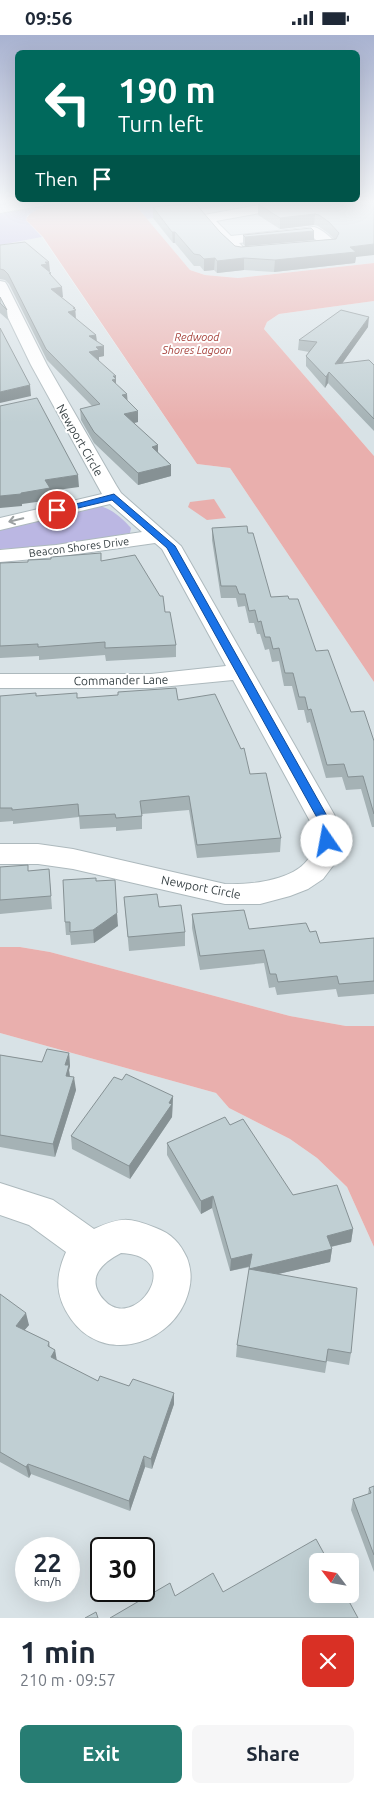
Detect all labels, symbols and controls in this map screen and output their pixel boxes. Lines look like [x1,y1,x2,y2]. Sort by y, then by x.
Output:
text: 09:56 [25,7,73,29]
icon: left [35,70,100,135]
text: 190 m [118,70,216,110]
text: Turn left [118,111,203,136]
icon: arrive [88,165,116,193]
text: Then [35,168,78,190]
water label: Redwood Shores Lagoon [161,331,232,356]
street label: Newport Circle [54,402,106,478]
pin [36,489,78,531]
icon: arrive [43,496,71,524]
one-way arrow [8,516,24,525]
street label: Beacon Shores Drive [28,535,130,559]
street label: Commander Lane [73,673,169,687]
position arrow [300,814,352,866]
street label: Newport Circle [160,873,242,901]
speed limit sign: 30 [90,1537,155,1602]
text: 22 [33,1549,62,1577]
north arrow [309,1553,359,1603]
map controls [309,1553,359,1603]
text: km/h [34,1575,61,1588]
text: 1 min [20,1635,96,1669]
button: close [302,1635,354,1687]
text: 210 m · 09:57 [20,1671,116,1689]
button: Exit [20,1725,182,1783]
button: Share [192,1725,354,1783]

